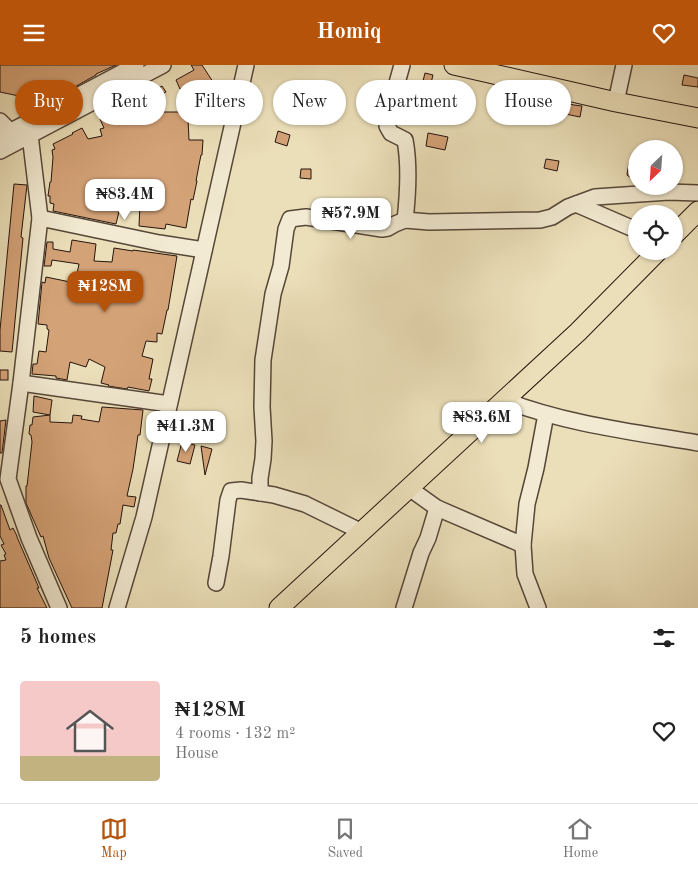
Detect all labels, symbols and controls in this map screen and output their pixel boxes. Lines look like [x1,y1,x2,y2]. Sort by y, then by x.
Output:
icon: menu [20,19,48,47]
icon: heart [650,19,678,47]
text: Homiq [317,21,381,43]
chip: Buy [15,80,83,125]
chip: Rent [93,80,166,125]
chip: Filters [176,80,263,125]
chip: New [273,80,346,125]
chip: Apartment [356,80,476,125]
chip: House [486,80,571,125]
north arrow [628,140,682,195]
map controls [628,140,683,260]
pin: ₦83.4M [84,179,166,221]
text: ₦83.4M [96,187,154,203]
pin: ₦57.9M [310,197,392,240]
button: locate [628,205,683,260]
text: ₦57.9M [322,206,380,222]
pin: ₦128M [70,271,140,313]
text: ₦128M [78,279,132,295]
pin: ₦83.6M [441,401,523,444]
text: ₦83.6M [453,410,511,426]
pin: ₦41.3M [145,411,227,453]
text: ₦41.3M [157,419,215,435]
icon: filters [650,624,678,652]
text: 5 homes [20,627,96,648]
text: ₦128M [175,700,245,721]
icon: home [60,701,120,761]
icon: heart [650,717,678,745]
text: 4 rooms · 132 m² [175,726,295,742]
text: House [175,746,218,762]
tab: Map [100,815,128,862]
tab: Saved [327,815,363,862]
tab: Home [563,815,598,862]

